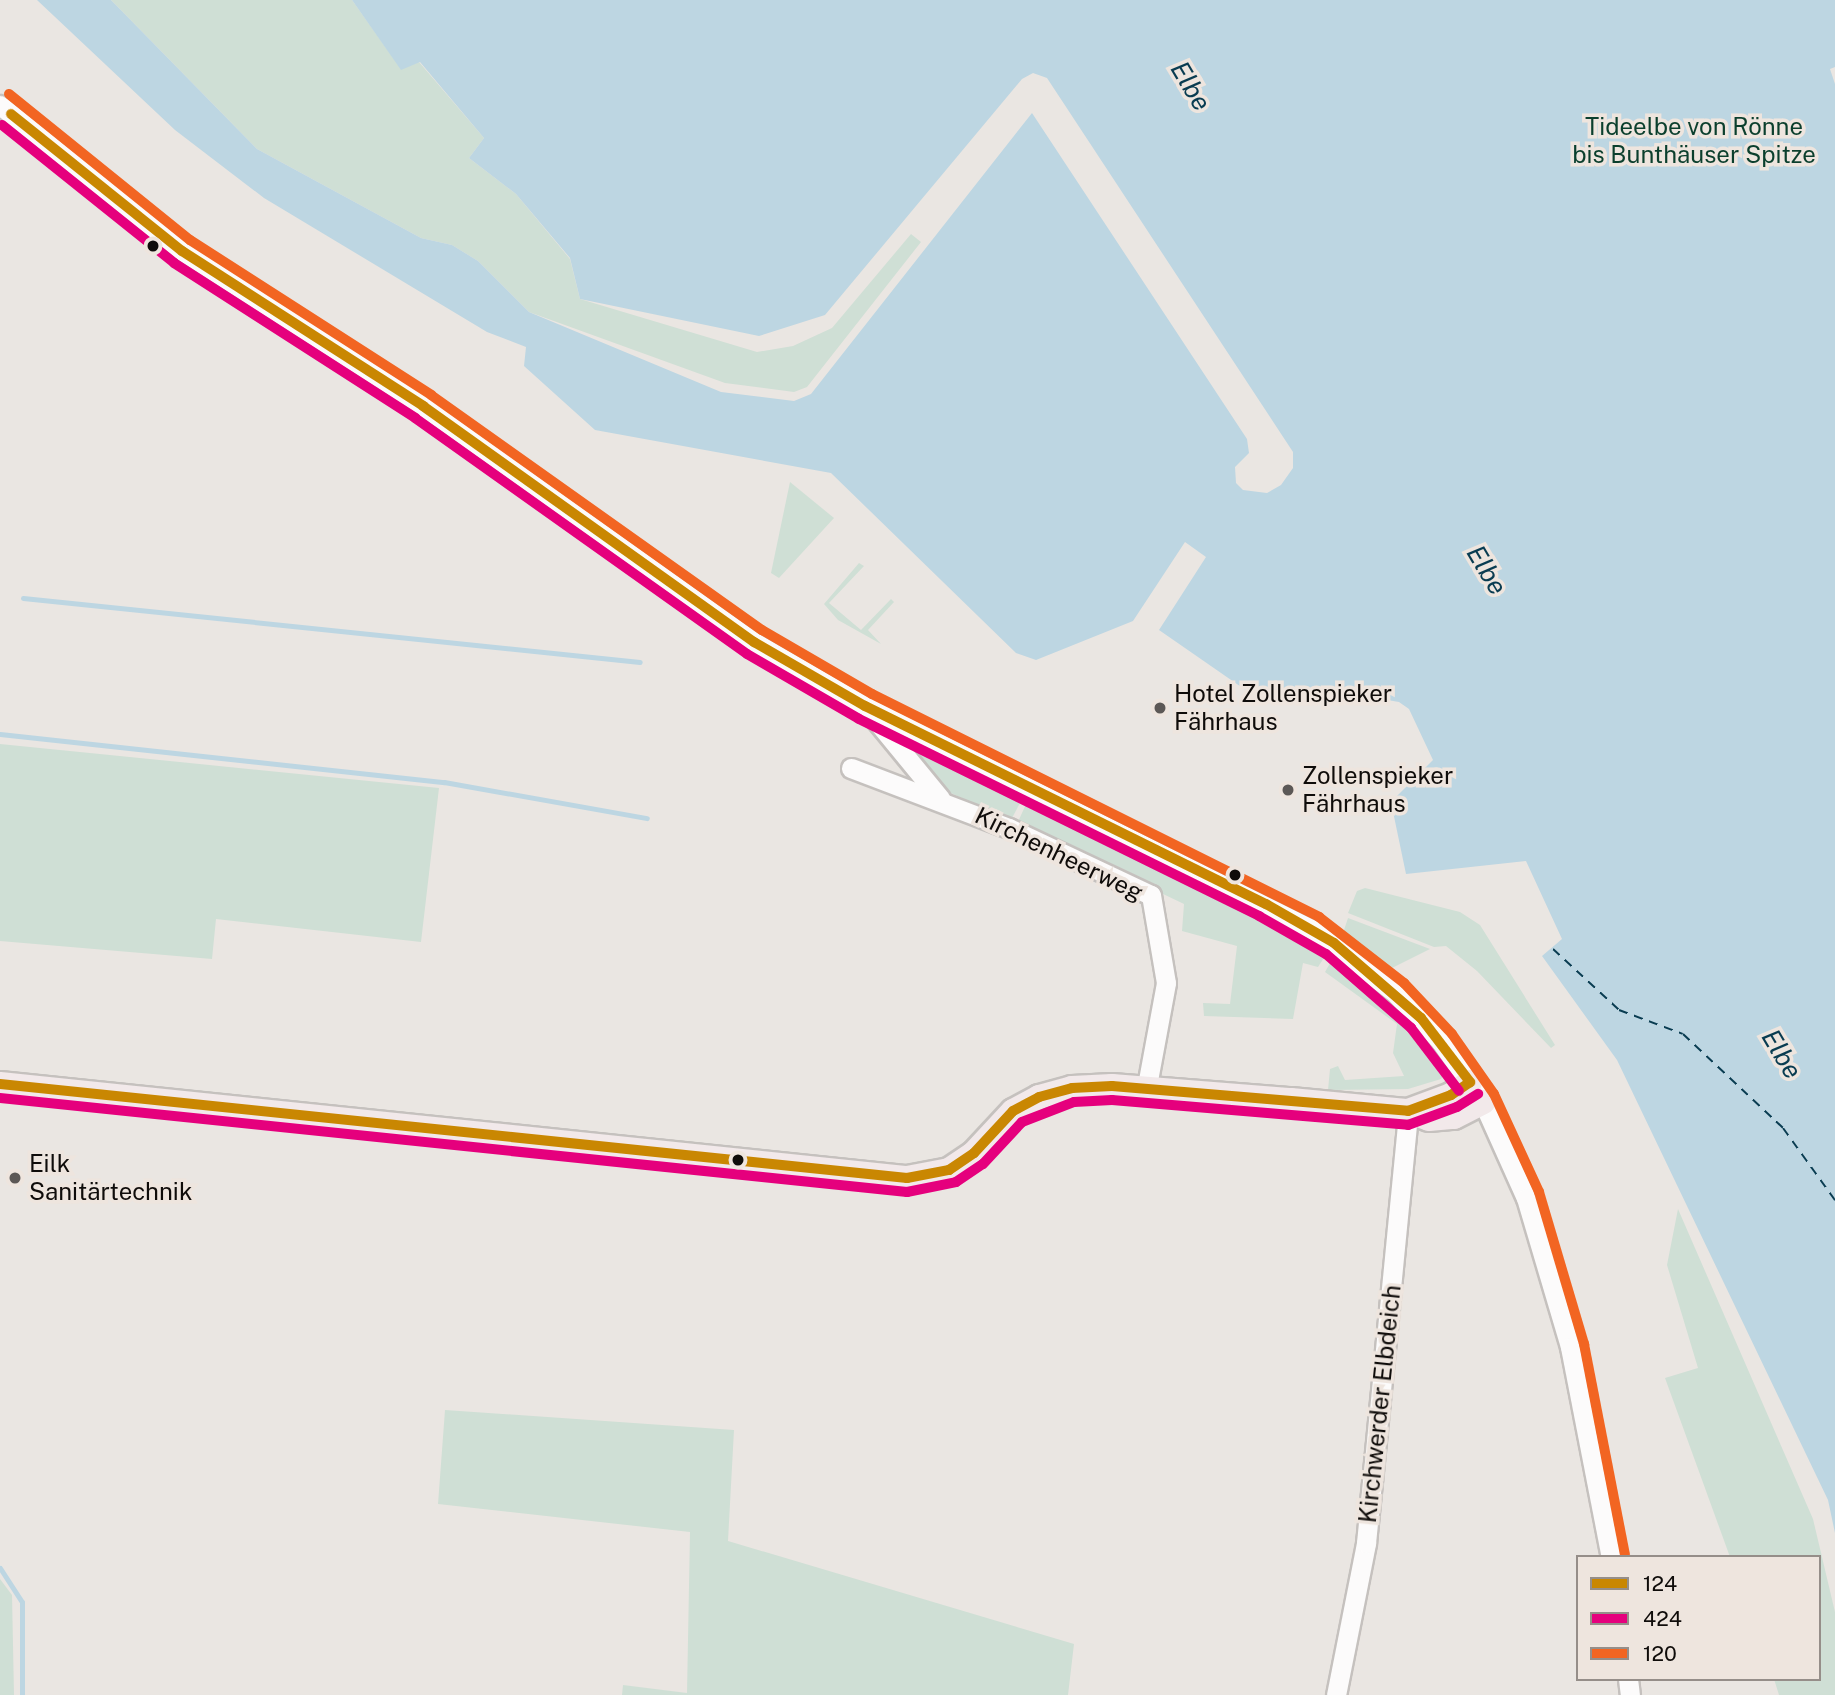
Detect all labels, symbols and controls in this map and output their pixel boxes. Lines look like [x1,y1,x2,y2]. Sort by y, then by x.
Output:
water label: Elbe [1164,56,1218,116]
park label: Tideelbe von Rönne bis Bunthäuser Spitze [1572,113,1816,169]
unlabelled marker [146,239,160,253]
water label: Elbe [1460,540,1514,600]
place label: Hotel Zollenspieker Fährhaus [1174,680,1392,736]
marker: Hotel Zollenspieker Fährhaus [1152,700,1168,716]
place label: Zollenspieker Fährhaus [1302,762,1453,818]
marker: Zollenspieker Fährhaus [1280,782,1296,798]
street label: Kirchenheerweg [970,801,1148,907]
unlabelled marker [1228,868,1242,882]
water label: Elbe [1755,1024,1809,1084]
place label: Eilk Sanitärtechnik [29,1150,192,1206]
unlabelled marker [731,1153,745,1167]
marker: Eilk Sanitärtechnik [7,1170,23,1186]
street label: Kirchwerder Elbdeich [1353,1284,1407,1524]
legend [1576,1555,1821,1681]
text: 124 [1643,1571,1677,1596]
text: 424 [1643,1606,1682,1631]
text: 120 [1643,1641,1677,1666]

